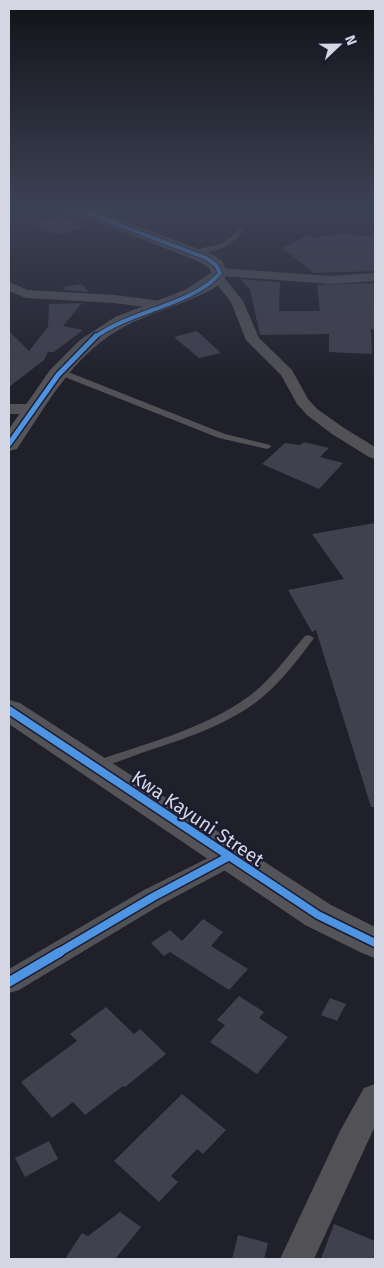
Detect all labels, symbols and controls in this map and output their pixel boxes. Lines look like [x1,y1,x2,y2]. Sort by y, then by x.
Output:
north arrow [314,20,364,70]
text: N [341,33,360,48]
street label: Kwa Kayuni Street [127,766,268,871]

